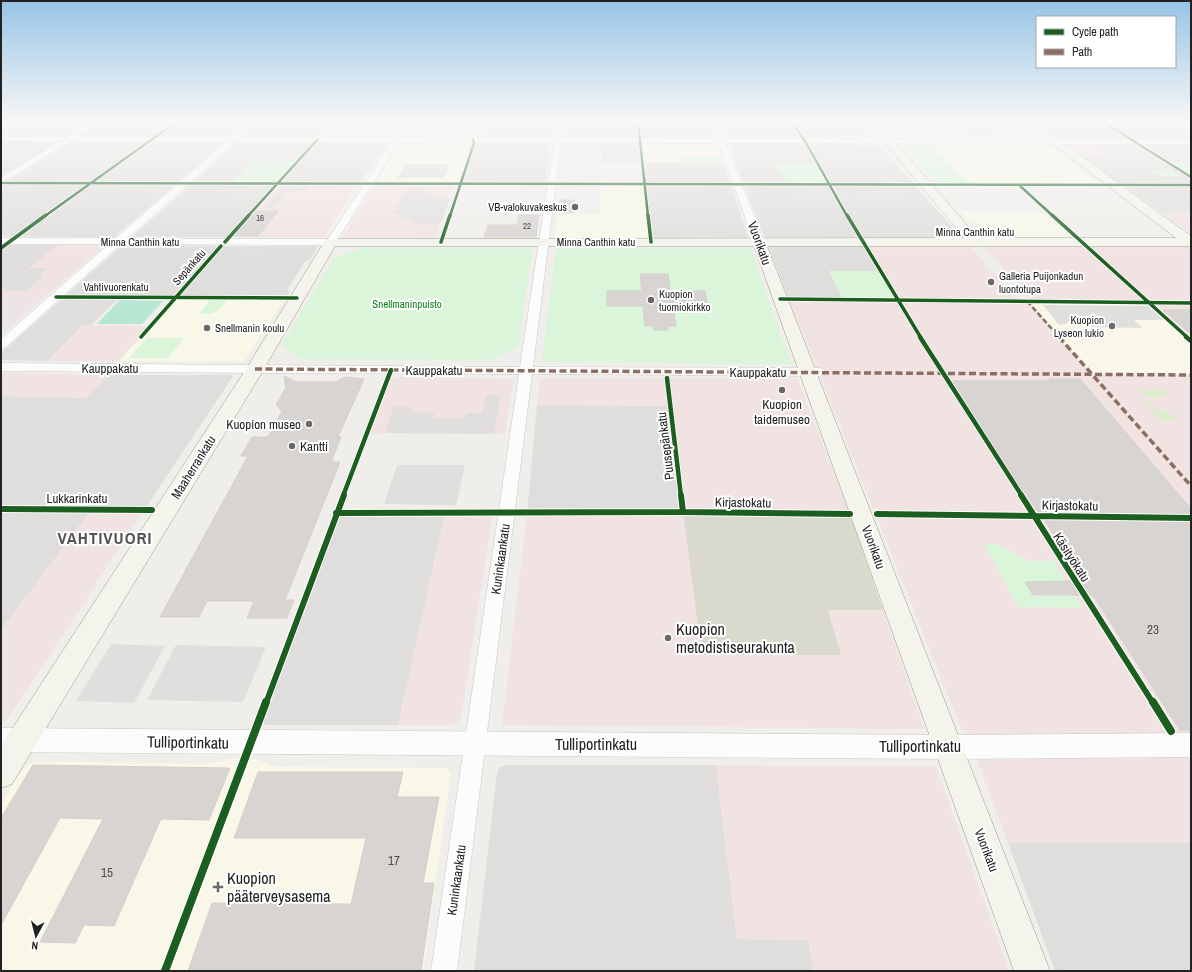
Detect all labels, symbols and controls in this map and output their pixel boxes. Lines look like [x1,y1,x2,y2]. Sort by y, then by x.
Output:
legend [1036,16,1176,68]
text: Cycle path [1072,24,1119,40]
text: Path [1072,44,1092,60]
place label: VB-valokuvakeskus [488,200,567,214]
marker: VB-valokuvakeskus [570,202,580,212]
house number: 16 [256,212,264,224]
street label: Vuorikatu [744,219,775,267]
house number: 22 [523,220,531,232]
street label: Minna Canthin katu [936,225,1014,239]
street label: Minna Canthin katu [101,235,179,249]
street label: Minna Canthin katu [557,235,635,249]
street label: Sepänkatu [170,246,208,288]
place label: Galleria Puijonkadun luontotupa [999,269,1083,296]
marker: Galleria Puijonkadun luontotupa [986,277,996,287]
street label: Vahtivuorenkatu [83,280,149,294]
place label: Kuopion tuomiokirkko [659,287,711,314]
marker: Kuopion tuomiokirkko [646,295,656,305]
park label: Snellmaninpuisto [372,297,442,311]
place label: Kuopion Lyseon lukio [1054,313,1104,340]
place label: Snellmanin koulu [215,321,284,335]
marker: Kuopion Lyseon lukio [1107,321,1117,331]
marker: Snellmanin koulu [202,323,212,333]
street label: Kauppakatu [82,360,139,377]
street label: Kauppakatu [406,362,463,379]
street label: Kauppakatu [730,364,787,381]
marker: Kuopion taidemuseo [777,385,787,395]
place label: Kuopion taidemuseo [754,396,810,428]
street label: Puusepänkatu [653,411,678,481]
place label: Kuopion museo [226,416,301,433]
marker: Kuopion museo [304,419,314,429]
street label: Maaherrankatu [167,432,220,502]
place label: Kantti [300,438,328,455]
marker: Kantti [287,441,297,451]
street label: Lukkarinkatu [46,490,108,507]
street label: Kirjastokatu [715,494,771,511]
street label: Kirjastokatu [1042,497,1098,514]
street label: Kuninkaankatu [487,523,514,595]
street label: Vuorikatu [858,523,889,571]
district label: VAHTIVUORI [58,526,152,549]
street label: Käsityökatu [1049,529,1094,585]
place label: Kuopion metodistiseurakunta [676,618,796,658]
house number: 23 [1147,621,1159,638]
marker: Kuopion metodistiseurakunta [663,633,673,643]
street label: Tulliportinkatu [147,730,229,754]
street label: Tulliportinkatu [555,733,637,755]
street label: Tulliportinkatu [879,735,961,757]
street label: Vuorikatu [970,826,1003,874]
street label: Kuninkaankatu [443,844,470,916]
house number: 17 [388,852,400,869]
house number: 15 [101,864,113,881]
place label: Kuopion pääterveysasema [227,867,331,907]
marker: Kuopion pääterveysasema [212,881,224,893]
north arrow [16,916,56,956]
text: N [31,939,39,953]

